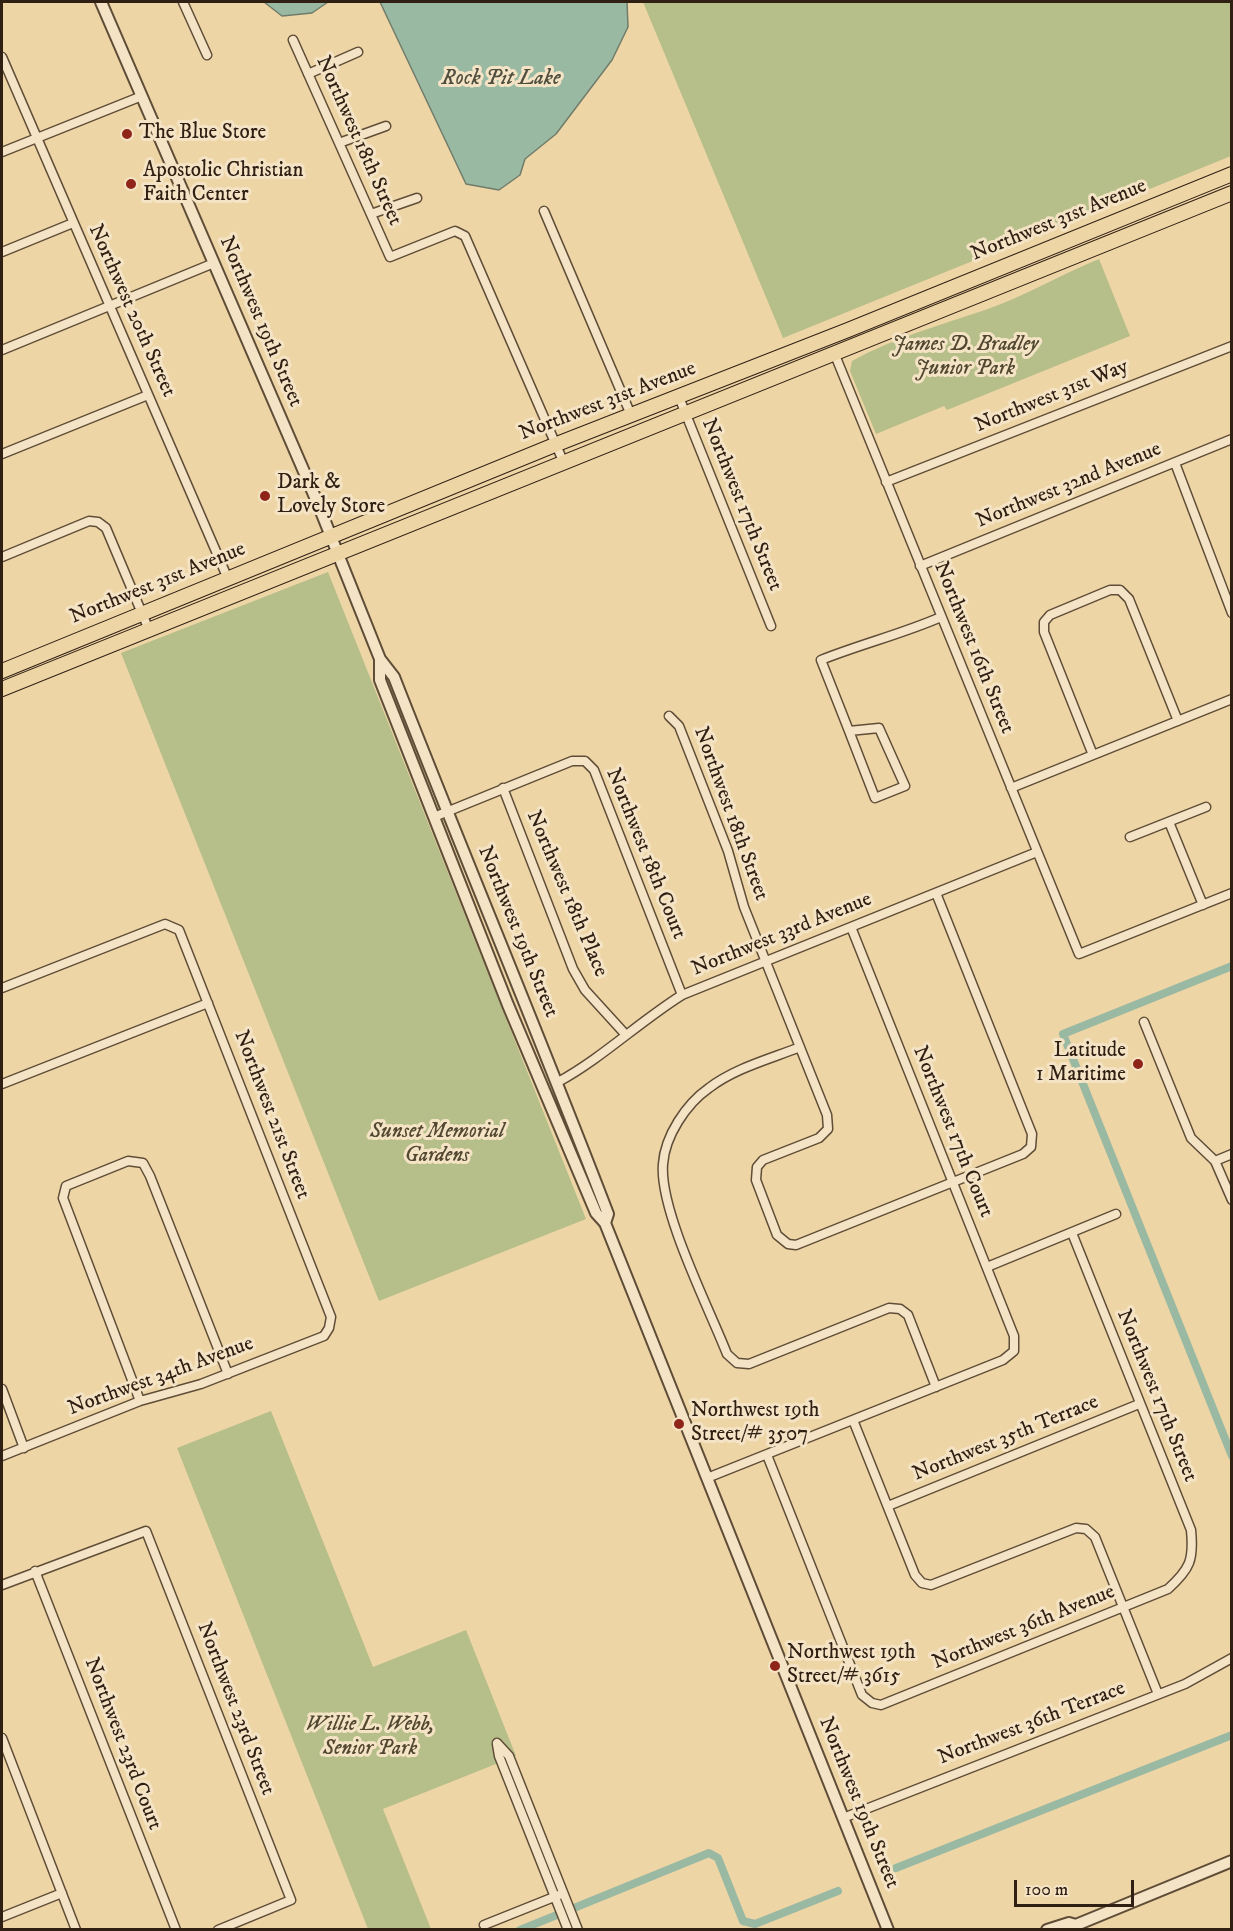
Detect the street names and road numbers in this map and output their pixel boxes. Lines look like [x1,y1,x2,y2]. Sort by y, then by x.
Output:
street label: Northwest 18th Street [309,52,407,230]
street label: Northwest 31st Avenue [968,174,1150,268]
street label: Northwest 20th Street [82,221,180,401]
street label: Northwest 19th Street [213,233,307,411]
street label: Northwest 31st Way [972,355,1132,439]
street label: Northwest 31st Avenue [516,357,700,447]
street label: Northwest 17th Street [695,415,787,595]
street label: Northwest 32nd Avenue [973,437,1165,535]
street label: Northwest 31st Avenue [67,537,249,631]
street label: Northwest 16th Street [927,558,1019,738]
street label: Northwest 18th Street [687,724,773,904]
street label: Northwest 18th Court [599,765,691,943]
street label: Northwest 18th Place [520,807,612,981]
street label: Northwest 19th Street [471,843,563,1021]
street label: Northwest 33rd Avenue [688,887,876,983]
street label: Northwest 21st Street [227,1027,315,1203]
street label: Northwest 17th Court [906,1043,998,1221]
street label: Northwest 17th Street [1110,1306,1202,1486]
street label: Northwest 34th Avenue [65,1332,257,1422]
street label: Northwest 35th Terrace [909,1390,1103,1488]
street label: Northwest 36th Avenue [929,1580,1119,1676]
street label: Northwest 23rd Street [190,1619,280,1799]
street label: Northwest 23rd Court [78,1654,166,1834]
street label: Northwest 36th Terrace [935,1677,1129,1771]
street label: Northwest 19th Street [812,1714,904,1892]

